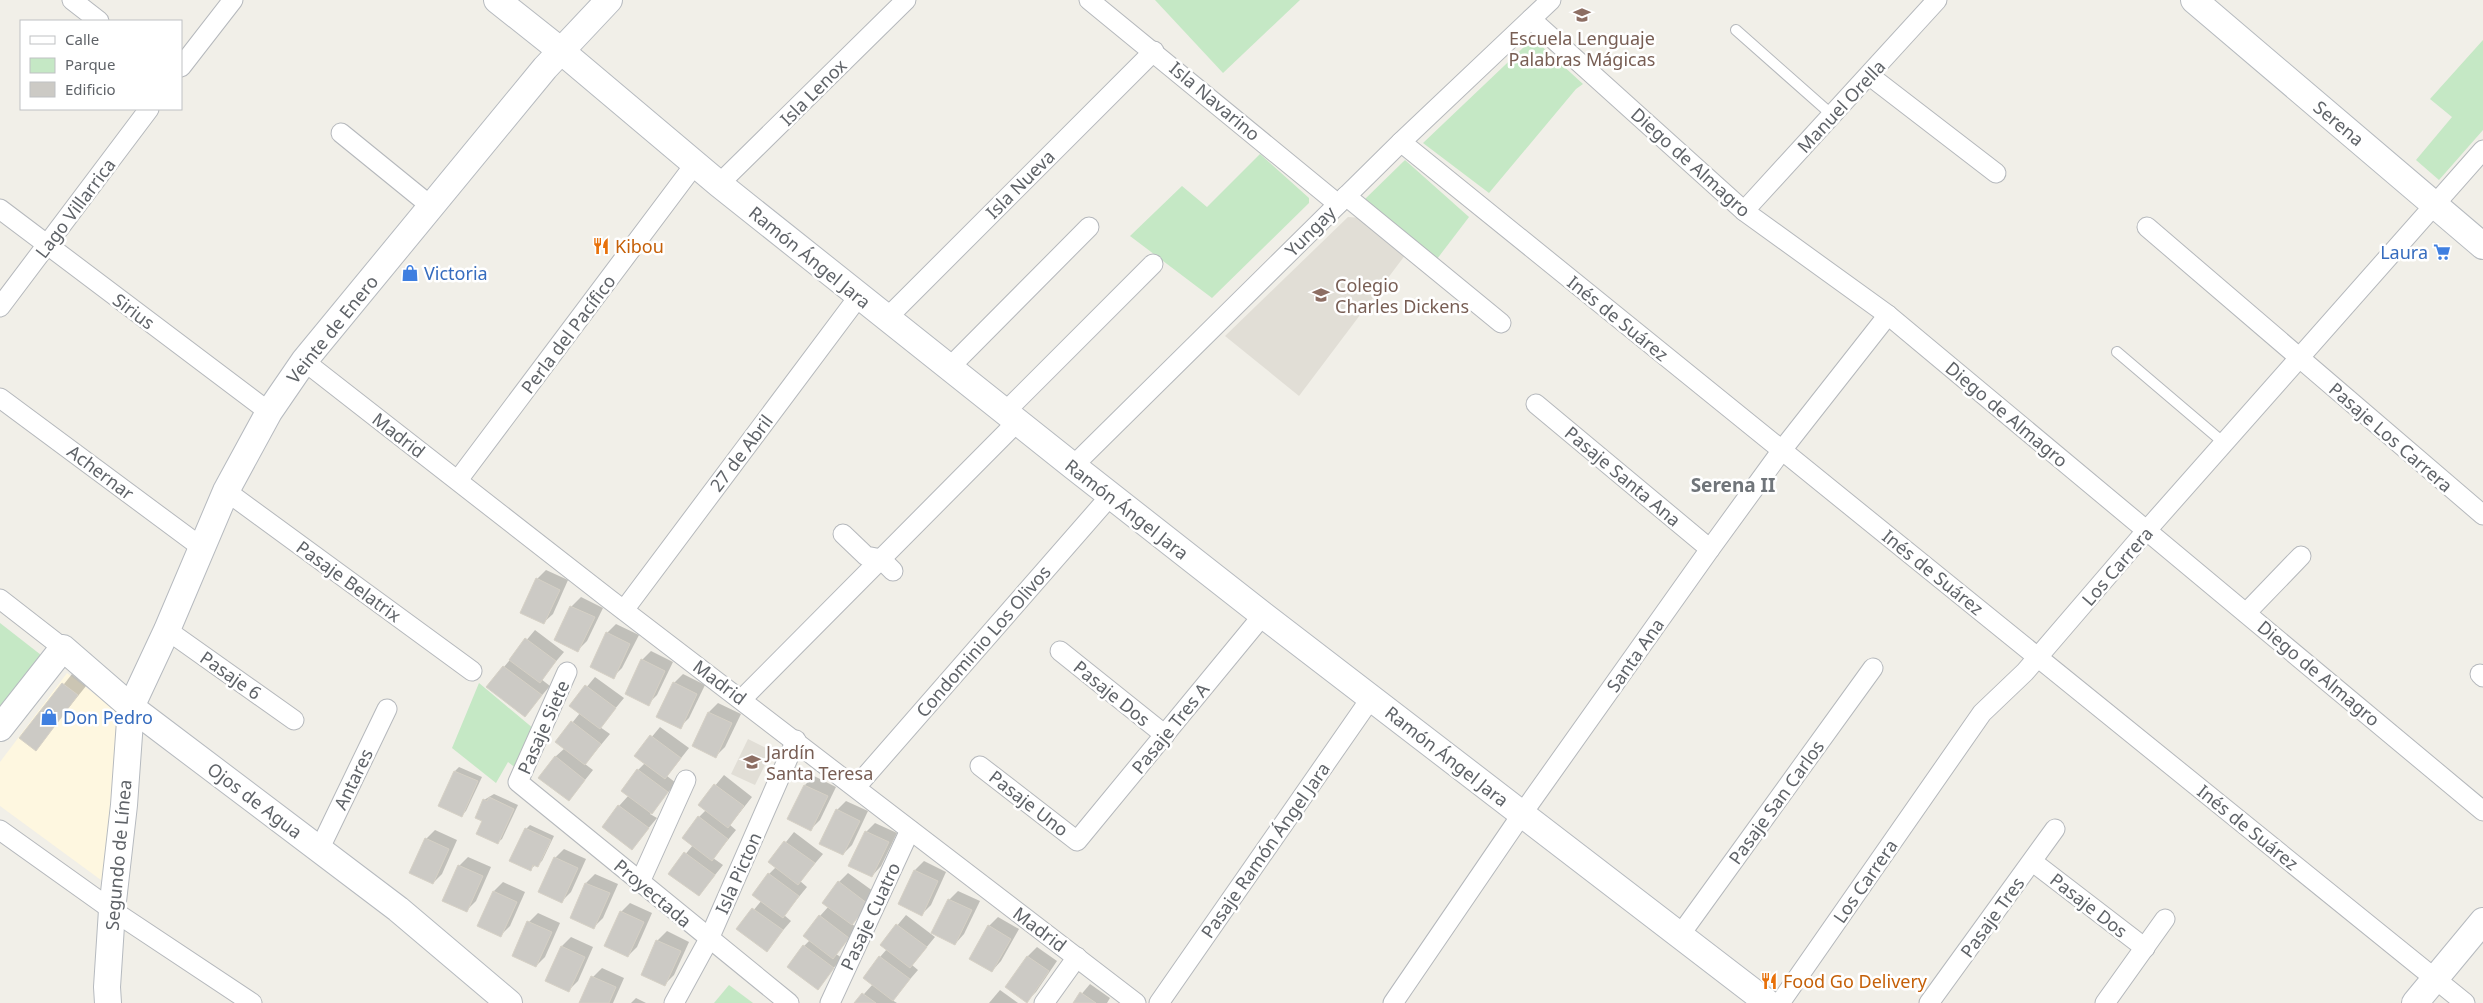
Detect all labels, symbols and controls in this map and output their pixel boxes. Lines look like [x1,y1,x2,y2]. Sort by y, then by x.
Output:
school or university icon: Escuela Lenguaje Palabras Mágicas [1572,5,1592,25]
legend [20,20,182,110]
place label: Escuela Lenguaje Palabras Mágicas [1509,26,1655,71]
text: Calle [65,29,99,49]
street label: Isla Lenox [774,53,852,131]
text: Parque [65,54,115,74]
street label: Manuel Orella [1792,54,1890,158]
street label: Isla Navarino [1165,56,1265,146]
text: Edificio [65,79,116,99]
street label: Serena [2309,95,2369,151]
street label: Diego de Almagro [1626,102,1756,222]
street label: Isla Nueva [980,144,1060,224]
street label: Lago Villarrica [30,153,120,263]
street label: Ramón Ángel Jara [744,200,876,314]
street label: Yungay [1280,200,1341,261]
place label: Kibou [615,234,664,258]
restaurant icon: Kibou [591,236,611,256]
place label: Laura [2380,240,2428,264]
supermarket icon: Laura [2432,242,2452,262]
place label: Victoria [424,261,488,285]
shop icon: Victoria [400,263,420,283]
street label: Veinte de Enero [281,270,383,388]
street label: Perla del Pacífico [515,270,621,398]
street label: Inés de Suárez [1563,270,1673,366]
place label: Colegio Charles Dickens [1335,273,1469,318]
school or university icon: Colegio Charles Dickens [1311,285,1331,305]
street label: Sirius [108,287,160,335]
street label: Diego de Almagro [1941,356,2073,472]
street label: Pasaje Los Carrera [2324,377,2458,497]
street label: Madrid [368,407,430,463]
street label: 27 de Abril [704,410,778,496]
street label: Pasaje Santa Ana [1560,420,1686,532]
street label: Achernar [63,439,140,505]
street label: Ramón Ángel Jara [1060,453,1194,565]
district label: Serena II [1691,472,1775,498]
street label: Los Carrera [2076,522,2158,610]
street label: Inés de Suárez [1878,524,1988,620]
street label: Pasaje Belatrix [292,535,407,627]
street label: Condominio Los Olivos [910,560,1056,722]
street label: Santa Ana [1601,613,1669,697]
street label: Diego de Almagro [2253,615,2385,731]
street label: Pasaje 6 [196,645,266,705]
street label: Madrid [689,654,751,710]
street label: Pasaje Dos [1069,655,1155,731]
street label: Pasaje Siete [512,676,574,778]
street label: Pasaje Tres A [1126,677,1214,778]
street label: Ramón Ángel Jara [1380,700,1514,812]
place label: Don Pedro [63,705,153,729]
shop icon: Don Pedro [39,707,59,727]
street label: Pasaje San Carlos [1723,735,1829,869]
place label: Jardín Santa Teresa [764,740,873,785]
street label: Antares [328,744,378,814]
school or university icon: Jardín Santa Teresa [742,752,762,772]
street label: Ojos de Agua [203,757,307,843]
street label: Pasaje Ramón Ángel Jara [1195,757,1335,943]
street label: Pasaje Uno [984,764,1074,842]
street label: Segundo de Línea [99,779,137,931]
street label: Inés de Suárez [2193,779,2303,875]
street label: Isla Picton [709,828,767,918]
street label: Los Carrera [1827,834,1903,928]
street label: Proyectada [609,854,697,932]
street label: Pasaje Cuatro [835,858,905,974]
street label: Pasaje Dos [2045,867,2133,943]
street label: Pasaje Tres [1955,872,2029,962]
street label: Madrid [1009,901,1071,957]
place label: Food Go Delivery [1783,969,1928,993]
restaurant icon: Food Go Delivery [1759,971,1779,991]

